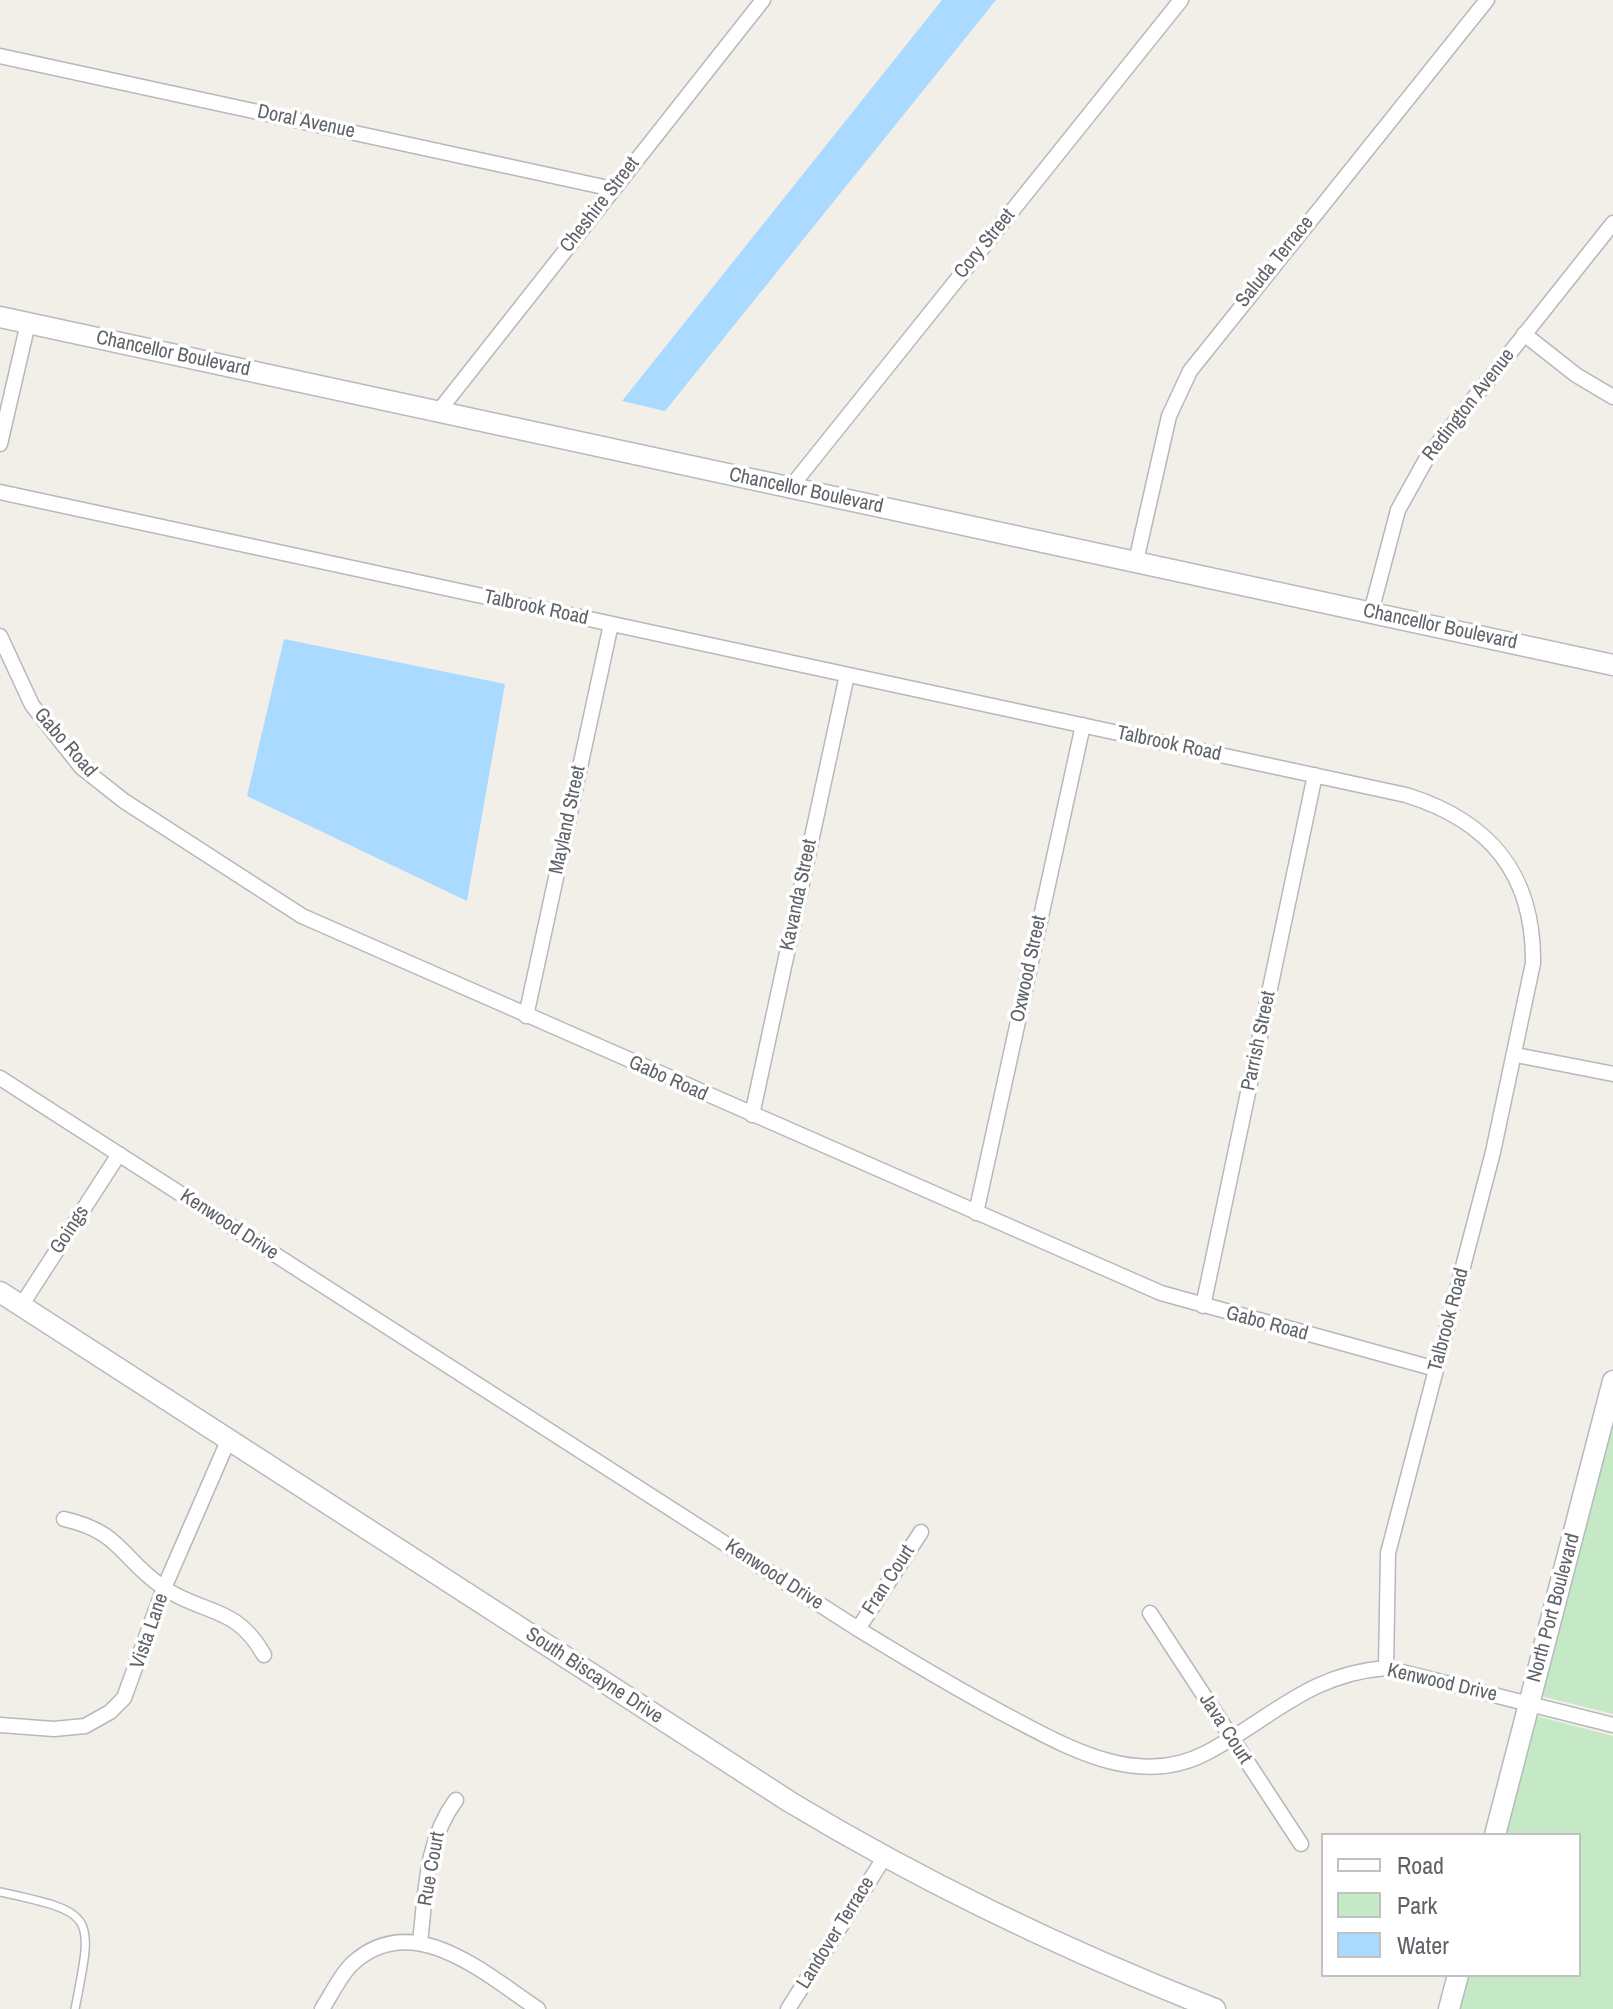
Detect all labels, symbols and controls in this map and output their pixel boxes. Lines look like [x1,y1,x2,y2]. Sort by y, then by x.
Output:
street label: Doral Avenue [255,100,357,144]
street label: Cheshire Street [555,152,645,258]
street label: Cory Street [950,204,1020,284]
street label: Saluda Terrace [1231,212,1319,312]
street label: Chancellor Boulevard [94,326,252,382]
street label: Redington Avenue [1418,344,1520,466]
street label: Chancellor Boulevard [727,463,885,519]
street label: Talbrook Road [482,585,590,631]
street label: Chancellor Boulevard [1361,599,1519,655]
street label: Gabo Road [28,703,102,783]
street label: Talbrook Road [1115,721,1223,767]
street label: Mayland Street [545,764,591,876]
street label: Kavanda Street [776,837,822,953]
street label: Oxwood Street [1006,913,1052,1025]
street label: Parrish Street [1237,989,1281,1093]
street label: Gabo Road [625,1051,711,1107]
street label: Kenwood Drive [175,1184,283,1266]
street label: Goings [46,1201,94,1259]
street label: Talbrook Road [1424,1266,1474,1374]
street label: Gabo Road [1223,1302,1311,1346]
street label: North Port Boulevard [1523,1531,1585,1685]
street label: Kenwood Drive [720,1534,828,1616]
street label: Fran Court [858,1541,920,1619]
street label: Vista Lane [126,1590,174,1672]
street label: South Biscayne Drive [521,1623,667,1729]
street label: Kenwood Drive [1385,1659,1499,1707]
street label: Java Court [1193,1689,1257,1769]
street label: Rue Court [414,1830,450,1908]
legend [1321,1833,1581,1977]
text: Road [1397,1849,1444,1881]
street label: Landover Terrace [792,1873,880,1993]
text: Park [1397,1889,1437,1921]
text: Water [1397,1929,1449,1961]

